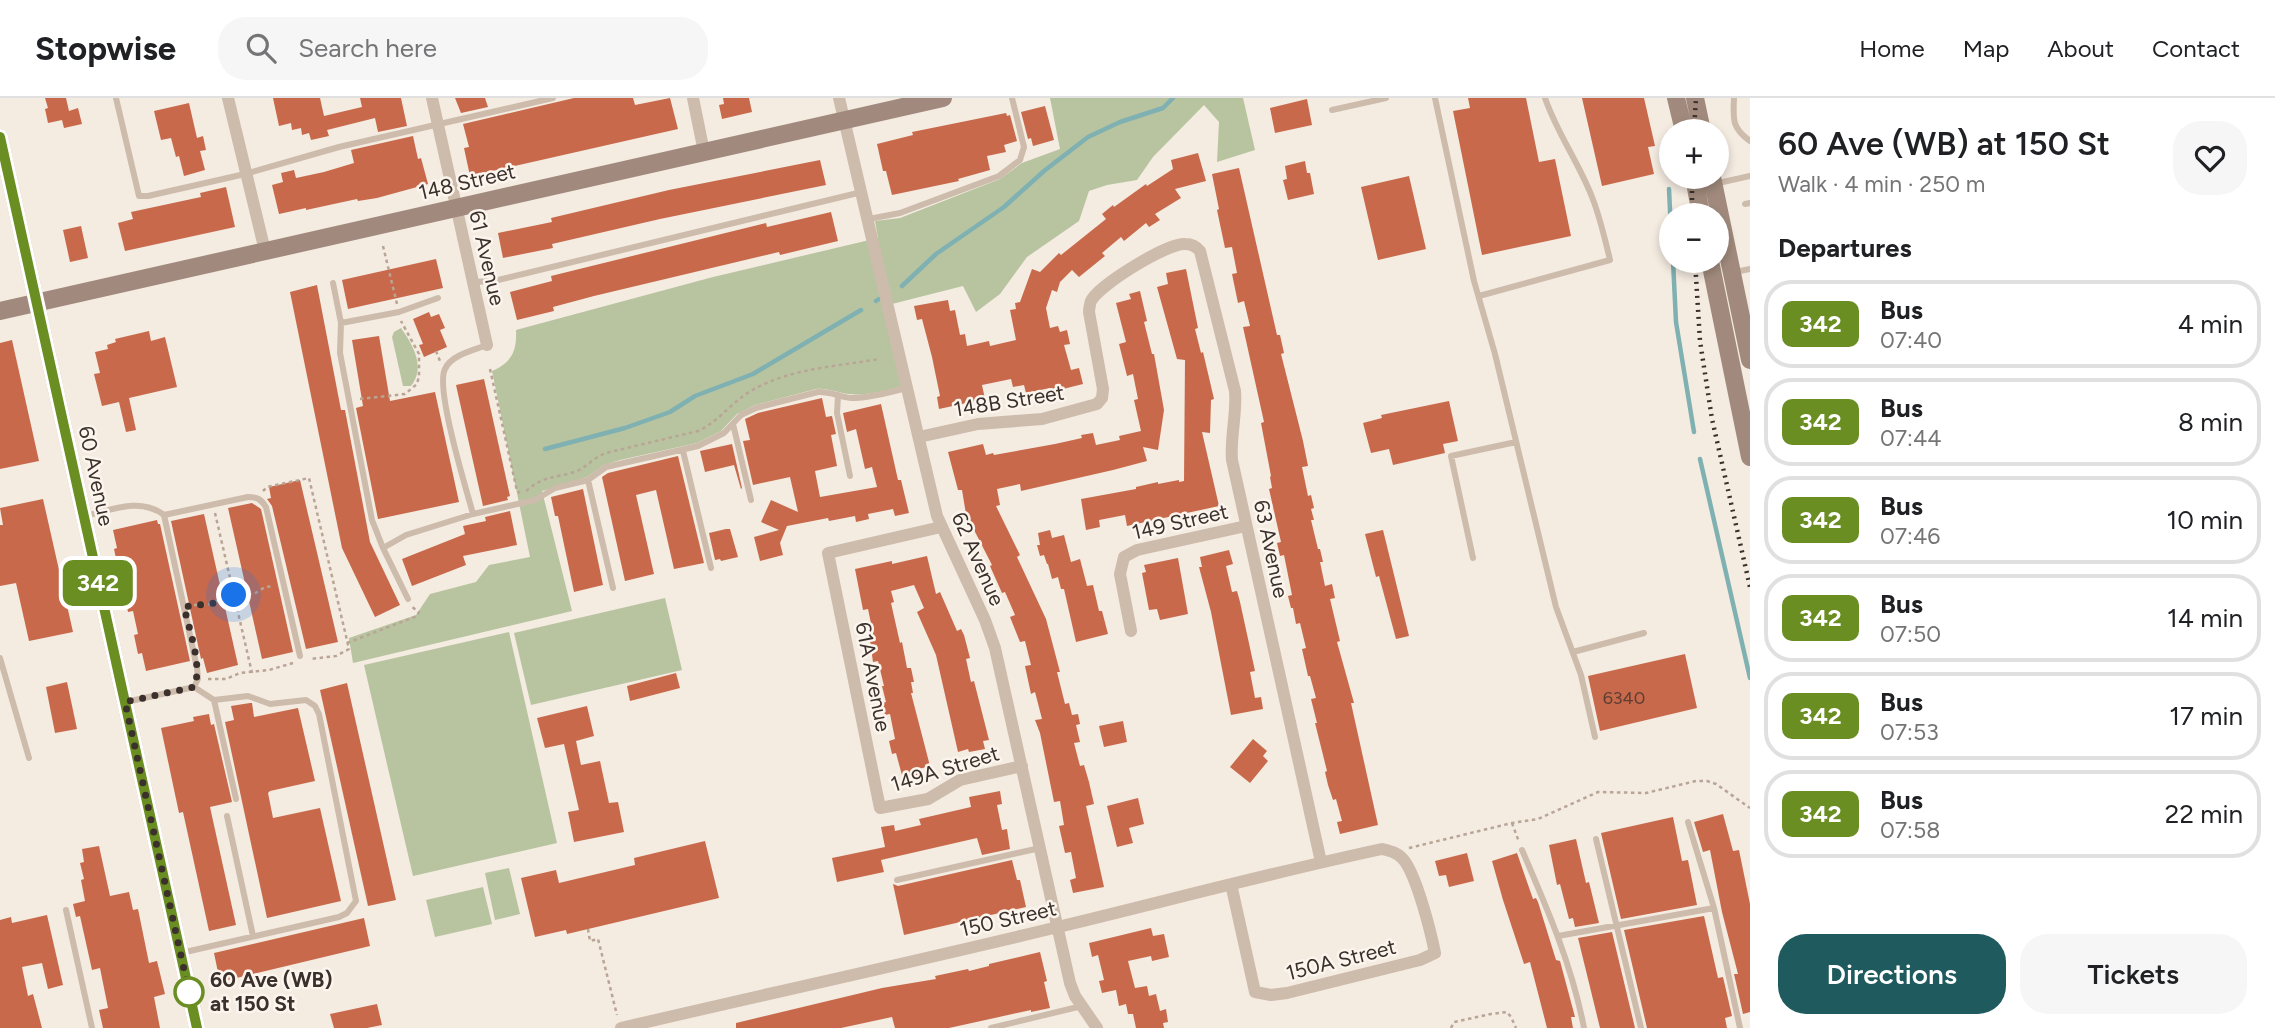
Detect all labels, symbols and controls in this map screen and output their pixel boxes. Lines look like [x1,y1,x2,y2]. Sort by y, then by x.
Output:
search box [218,17,708,80]
text: Stopwise [35,29,176,68]
icon: search [242,29,280,67]
text: Search here [298,32,437,64]
text: Home [1859,34,1925,63]
text: Map [1963,34,2009,63]
text: About [2047,34,2114,63]
text: Contact [2152,34,2240,63]
map controls [1659,119,1729,273]
button: + [1659,119,1729,189]
button: heart [2173,121,2247,195]
text: 60 Ave (WB) at 150 St [1778,124,2110,163]
street label: 148 Street [416,158,518,205]
text: Walk · 4 min · 250 m [1778,170,1985,198]
button: − [1659,203,1729,273]
street label: 61 Avenue [464,208,511,308]
text: Departures [1778,232,1912,264]
text: Bus [1880,294,1923,326]
text: 4 min [2178,308,2243,340]
text: 342 [1799,309,1842,338]
text: 07:40 [1880,326,1942,354]
street label: 148B Street [952,379,1066,422]
text: Bus [1880,392,1923,424]
text: 8 min [2178,406,2243,438]
text: 342 [1799,407,1842,436]
street label: 60 Avenue [74,424,119,528]
text: 07:44 [1880,424,1941,452]
text: Bus [1880,490,1923,522]
street label: 149 Street [1130,498,1230,545]
street label: 63 Avenue [1249,498,1294,600]
text: 10 min [2167,504,2243,536]
text: 342 [1799,505,1842,534]
street label: 62 Avenue [947,508,1010,609]
text: 07:46 [1880,522,1940,550]
line badge: 342 [58,560,138,606]
text: 342 [77,568,119,597]
your location [216,577,251,612]
text: Bus [1880,588,1923,620]
text: 14 min [2167,602,2243,634]
text: 342 [1799,603,1842,632]
street label: 61A Avenue [851,620,896,734]
text: 07:50 [1880,620,1941,648]
text: Bus [1880,686,1923,718]
house number: 6340 [1603,687,1645,709]
text: 17 min [2169,700,2243,732]
text: 342 [1799,701,1842,730]
text: 07:53 [1880,718,1939,746]
street label: 149A Street [888,740,1002,797]
text: Bus [1880,784,1923,816]
text: 22 min [2165,798,2243,830]
text: 342 [1799,799,1842,828]
text: 07:58 [1880,816,1940,844]
street label: 150 Street [957,895,1059,942]
street label: 150A Street [1283,934,1398,985]
button: Directions [1778,934,2006,1014]
button: Tickets [2020,934,2247,1014]
place label: 60 Ave (WB) at 150 St [210,967,332,1016]
marker: 60 Ave (WB) at 150 St [174,977,204,1007]

